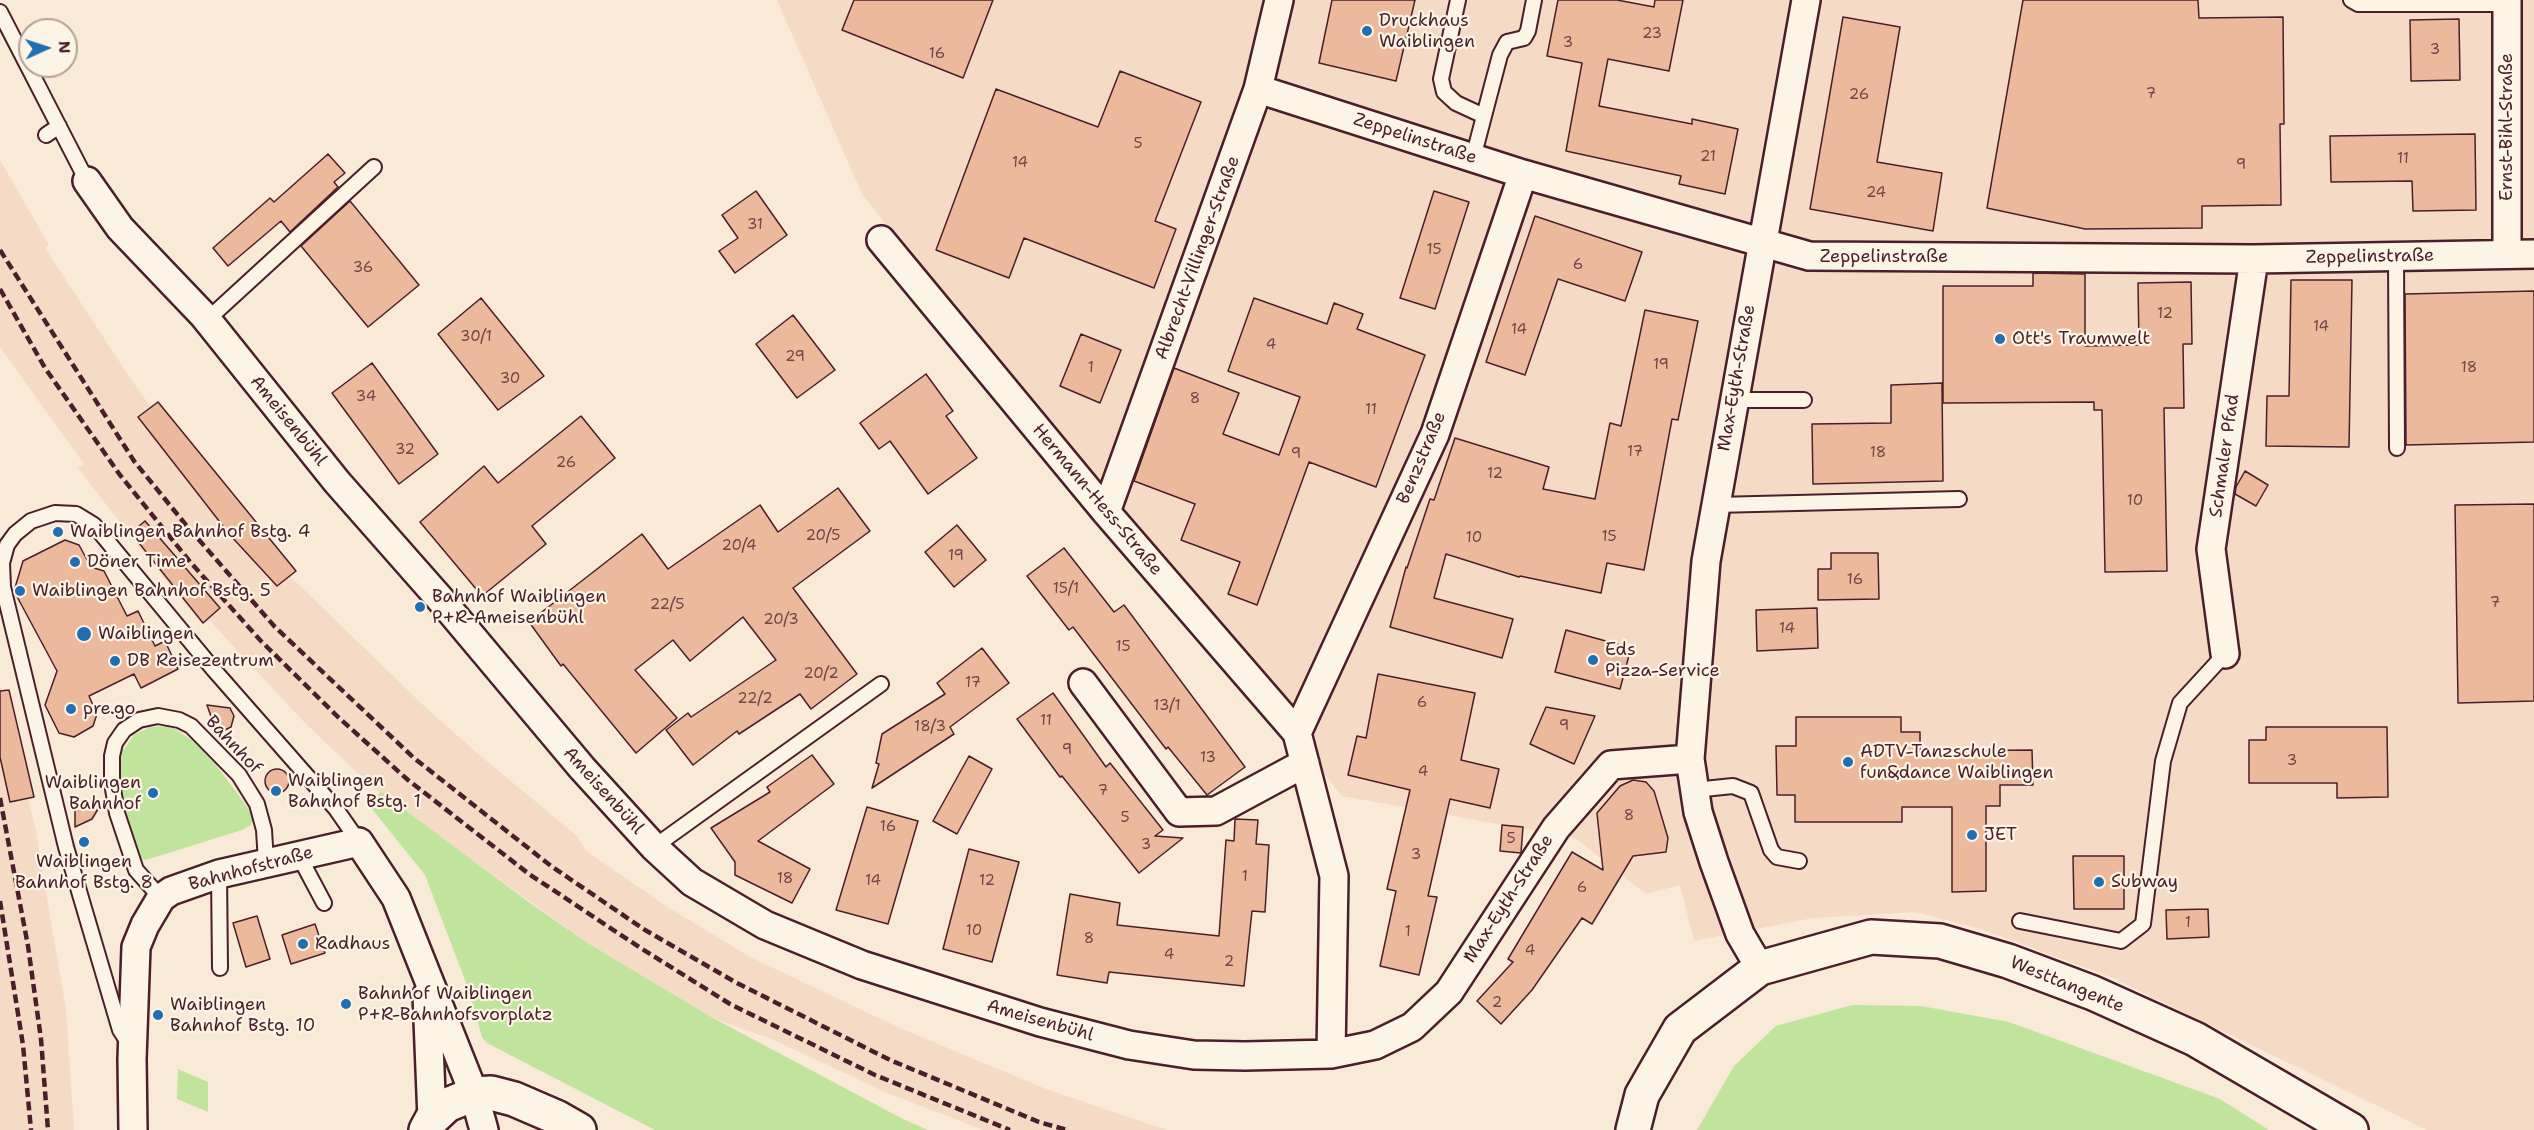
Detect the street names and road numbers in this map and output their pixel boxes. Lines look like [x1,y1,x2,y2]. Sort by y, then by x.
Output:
street label: Ernst-Bihl-Straße [2496,53,2518,201]
street label: Zeppelinstraße [1351,109,1479,169]
street label: Albrecht-Villinger-Straße [1151,153,1245,363]
street label: Zeppelinstraße [2306,245,2434,269]
street label: Zeppelinstraße [1820,246,1948,268]
street label: Max-Eyth-Straße [1713,303,1761,453]
street label: Ameisenbühl [245,371,331,471]
street label: Schmaler Pfad [2206,393,2244,519]
street label: Benzstraße [1393,408,1451,508]
street label: Hermann-Hess-Straße [1027,420,1167,580]
street label: Bahnhof [201,711,265,779]
street label: Ameisenbühl [558,743,648,839]
street label: Max-Eyth-Straße [1459,831,1559,967]
street label: Bahnhofstraße [186,842,316,896]
street label: Westtangente [2007,952,2127,1018]
street label: Ameisenbühl [984,995,1096,1047]

